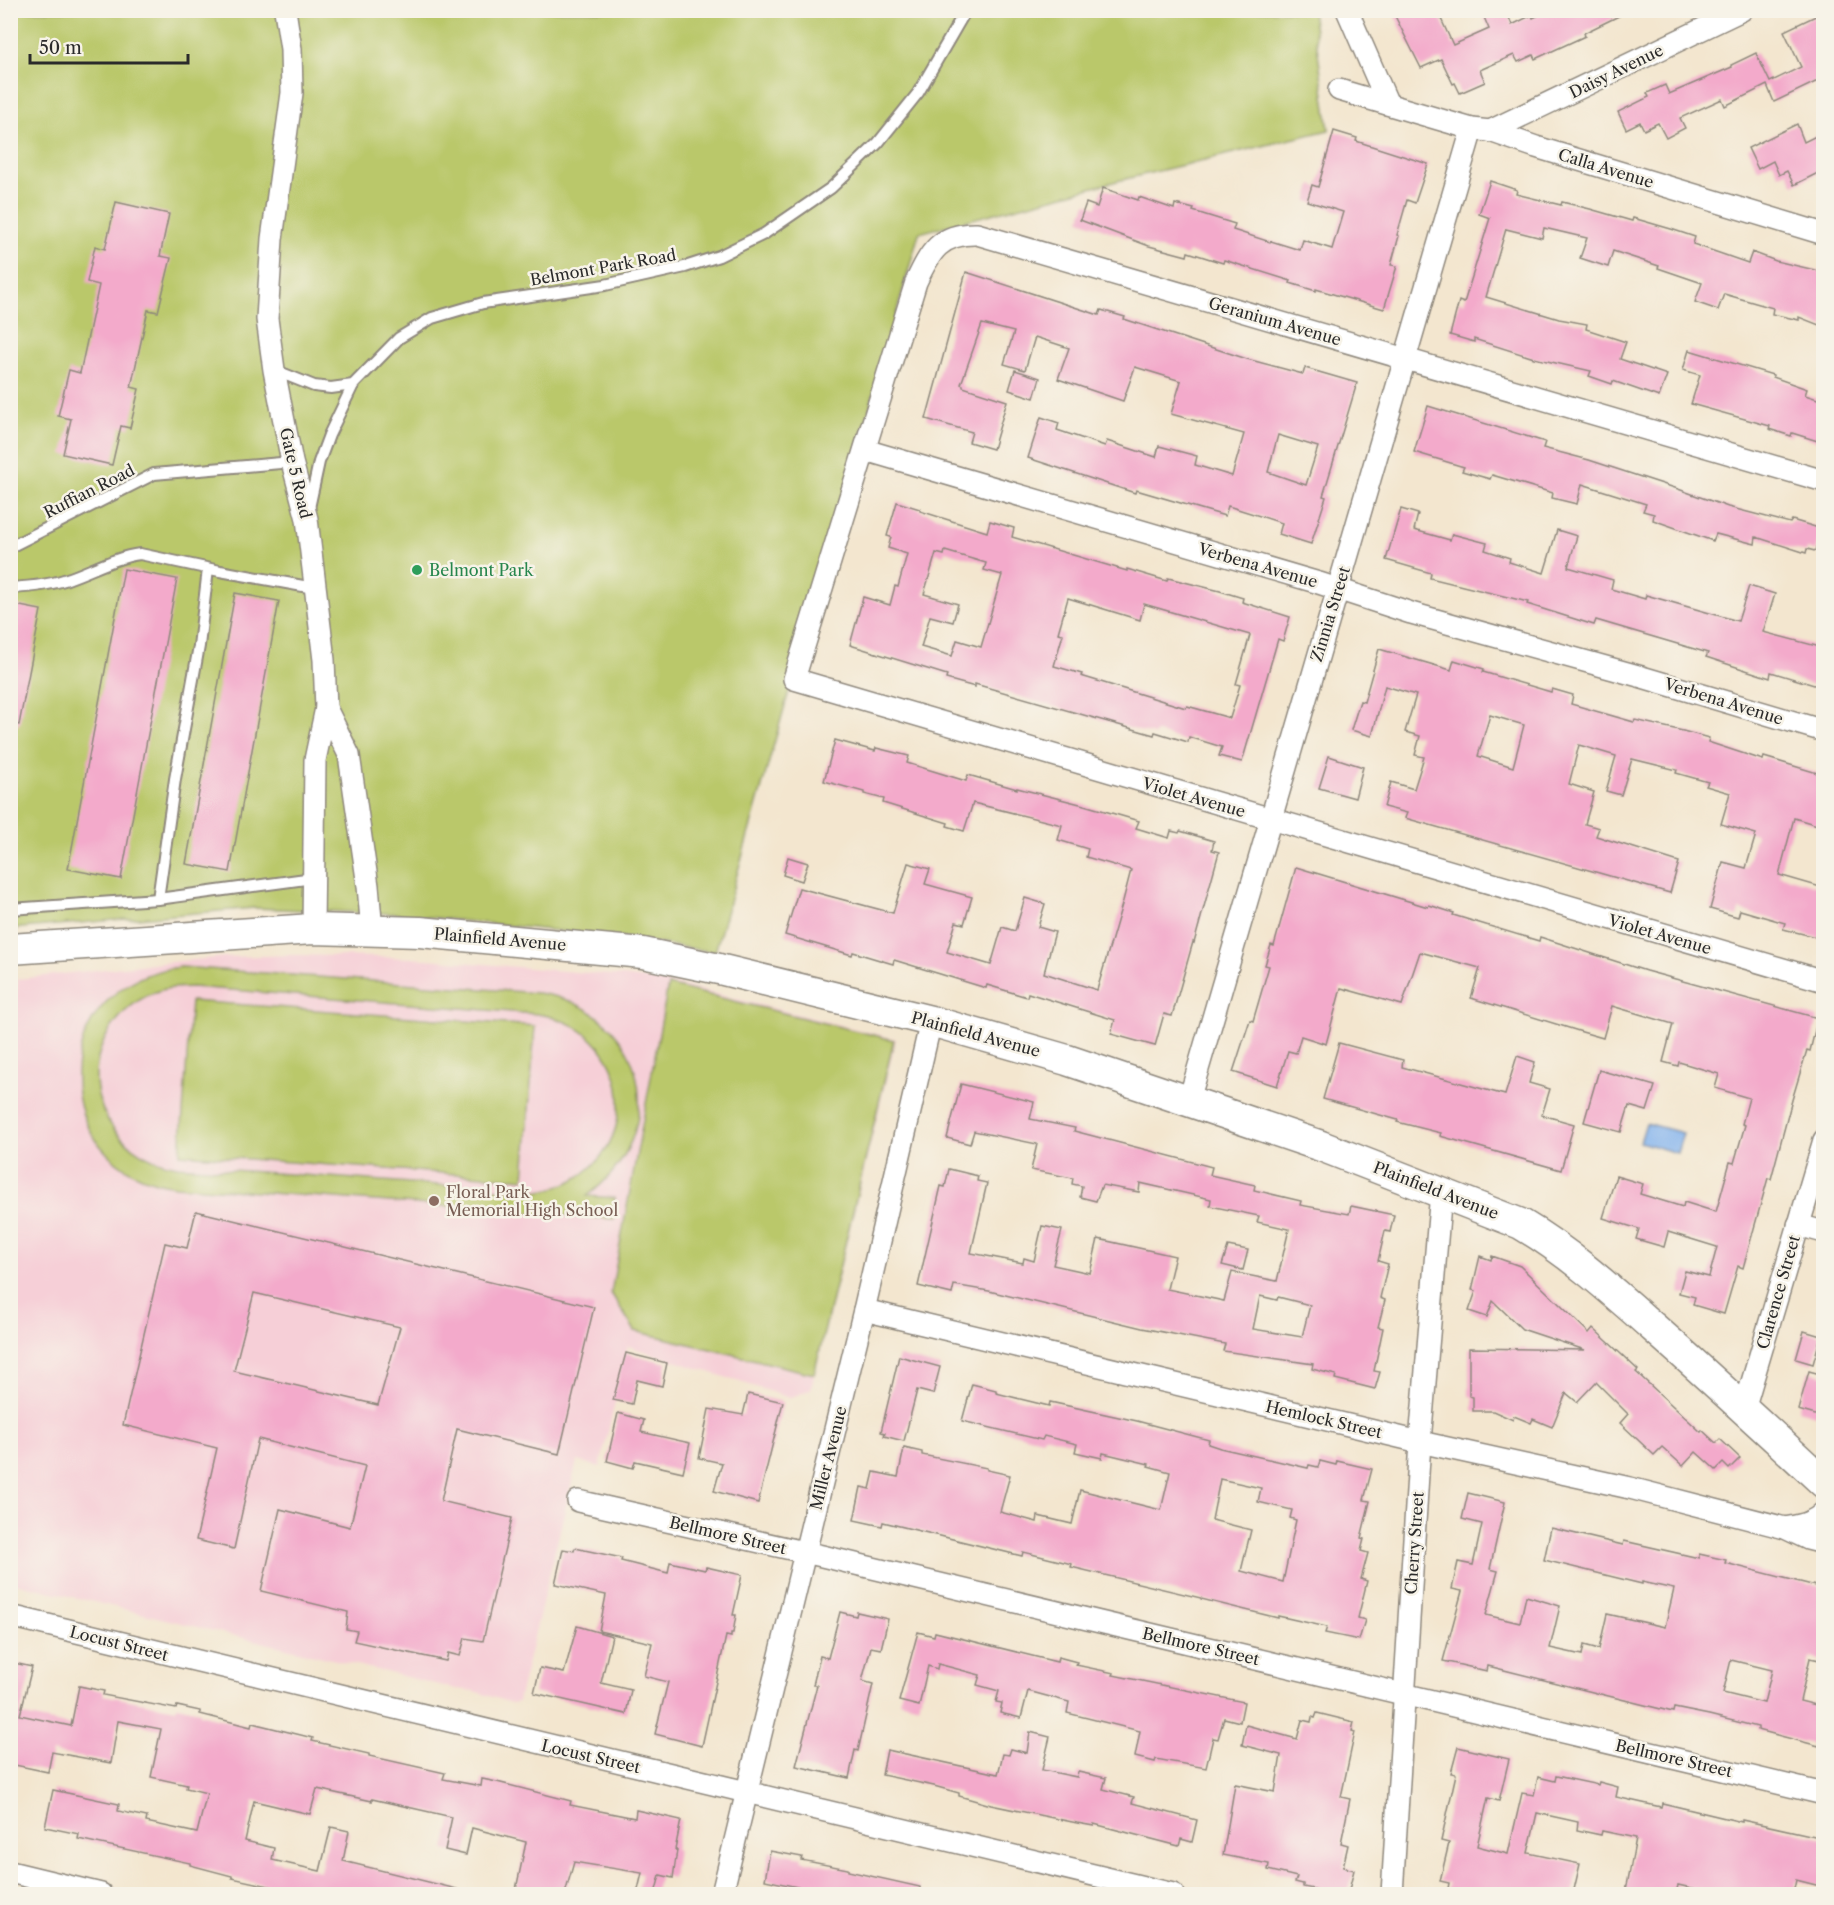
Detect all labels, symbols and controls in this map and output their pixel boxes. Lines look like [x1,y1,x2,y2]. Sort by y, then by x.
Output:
scale bar [30,27,188,65]
text: 50 m [39,37,82,59]
street label: Daisy Avenue [1566,40,1666,102]
street label: Calla Avenue [1556,144,1656,192]
street label: Belmont Park Road [528,244,678,290]
street label: Geranium Avenue [1206,292,1344,350]
street label: Gate 5 Road [276,426,316,521]
street label: Ruffian Road [40,459,138,522]
street label: Verbena Avenue [1195,538,1320,592]
place label: Belmont Park [429,560,534,580]
marker: Belmont Park [410,563,424,577]
street label: Zinnia Street [1306,564,1354,664]
street label: Verbena Avenue [1661,673,1786,729]
street label: Violet Avenue [1139,772,1248,821]
street label: Violet Avenue [1605,909,1714,958]
street label: Plainfield Avenue [433,923,567,955]
street label: Plainfield Avenue [909,1007,1043,1061]
street label: Plainfield Avenue [1370,1157,1502,1223]
place label: Floral Park Memorial High School [446,1182,618,1220]
marker: Floral Park Memorial High School [427,1194,441,1208]
street label: Clarence Street [1752,1232,1804,1351]
street label: Hemlock Street [1264,1396,1384,1442]
street label: Miller Avenue [805,1404,851,1512]
street label: Cherry Street [1400,1491,1428,1595]
street label: Bellmore Street [668,1512,789,1558]
street label: Locust Street [68,1621,171,1665]
street label: Bellmore Street [1141,1623,1262,1669]
street label: Locust Street [540,1735,643,1777]
street label: Bellmore Street [1614,1735,1735,1781]

